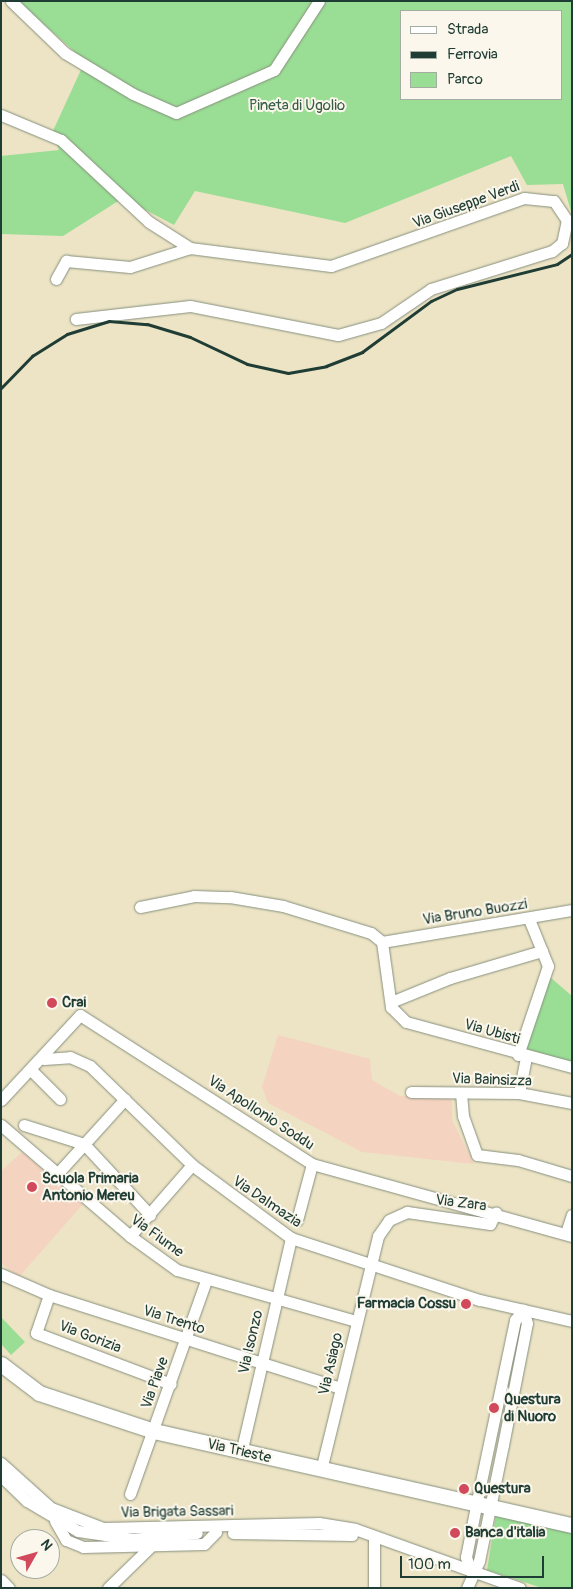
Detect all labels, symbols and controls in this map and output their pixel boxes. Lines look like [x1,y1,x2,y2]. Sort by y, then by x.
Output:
legend [400,10,563,100]
text: Strada [447,20,488,39]
text: Ferrovia [447,45,498,64]
text: Parco [447,70,483,89]
park label: Pineta di Ugolio [249,97,345,115]
street label: Via Giuseppe Verdi [410,177,522,233]
street label: Via Bruno Buozzi [421,895,529,929]
place label: Crai [62,994,86,1012]
marker: Crai [46,997,58,1009]
street label: Via Ubisti [462,1015,522,1049]
street label: Via Bainsizza [452,1070,532,1090]
street label: Via Apollonio Soddu [204,1072,318,1154]
place label: Scuola Primaria Antonio Mereu [42,1169,139,1204]
street label: Via Dalmazia [229,1172,305,1232]
marker: Scuola Primaria Antonio Mereu [26,1181,38,1193]
street label: Via Zara [434,1191,488,1215]
street label: Via Fiume [127,1211,187,1261]
place label: Farmacia Cossu [357,1295,456,1313]
marker: Farmacia Cossu [460,1298,472,1310]
street label: Via Trento [141,1301,207,1339]
street label: Via Isonzo [235,1308,267,1376]
street label: Via Gorizia [56,1317,124,1357]
street label: Via Asiago [315,1331,347,1397]
street label: Via Piave [137,1355,173,1411]
place label: Questura di Nuoro [504,1390,561,1425]
marker: Questura di Nuoro [488,1402,500,1414]
street label: Via Trieste [205,1435,273,1467]
place label: Questura [474,1480,531,1498]
marker: Questura [458,1483,470,1495]
street label: Via Brigata Sassari [120,1502,234,1522]
place label: Banca d'italia [465,1524,546,1542]
marker: Banca d'italia [449,1527,461,1539]
north arrow [10,1529,60,1579]
text: N [37,1536,56,1554]
scale bar [403,1546,547,1578]
text: 100 m [408,1555,451,1574]

